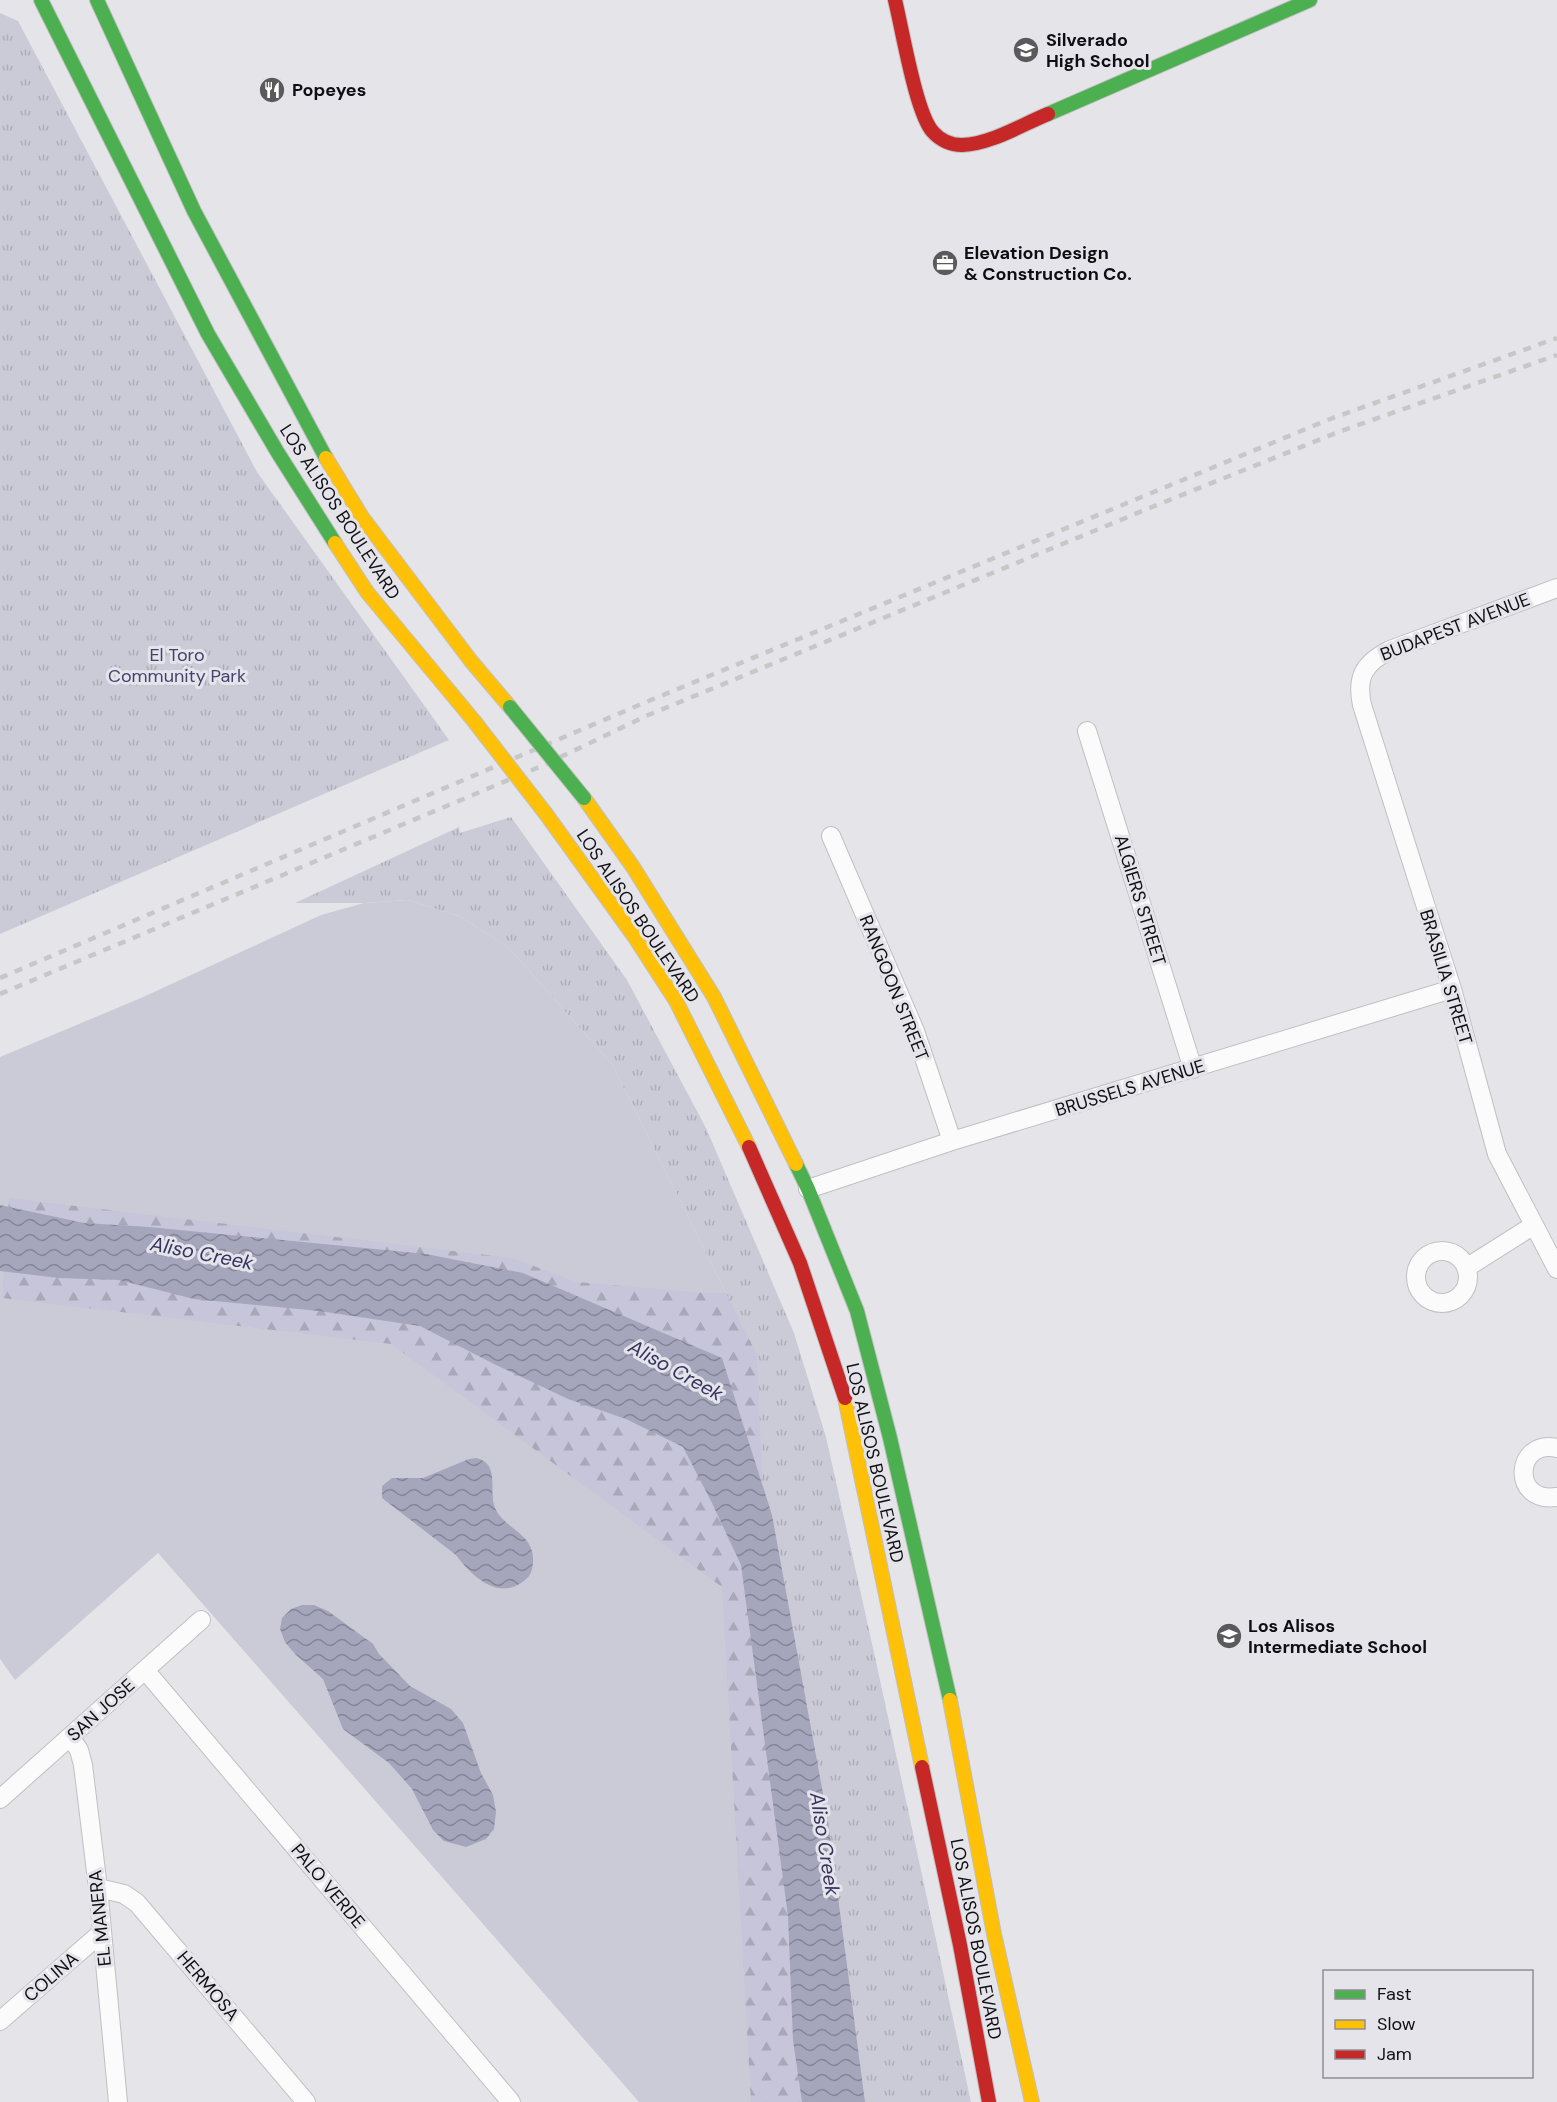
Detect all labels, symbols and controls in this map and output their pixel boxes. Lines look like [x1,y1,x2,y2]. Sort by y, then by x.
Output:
place label: Silverado High School [1046,28,1150,73]
school or university icon: Silverado High School [1011,35,1041,65]
restaurant icon: Popeyes [257,75,287,105]
place label: Popeyes [292,78,366,102]
place label: Elevation Design & Construction Co. [964,241,1132,286]
office icon: Elevation Design & Construction Co. [930,248,960,278]
street label: LOS ALISOS BOULEVARD [274,420,406,604]
street label: BUDAPEST AVENUE [1377,587,1533,667]
park label: El Toro Community Park [108,643,246,688]
street label: LOS ALISOS BOULEVARD [571,825,705,1007]
street label: ALGIERS STREET [1109,832,1171,968]
street label: BRASILIA STREET [1414,907,1478,1047]
street label: RANGOON STREET [854,912,934,1064]
street label: BRUSSELS AVENUE [1052,1054,1208,1122]
water label: Aliso Creek [147,1230,256,1276]
water label: Aliso Creek [623,1333,729,1407]
street label: LOS ALISOS BOULEVARD [840,1361,910,1565]
place label: Los Alisos Intermediate School [1248,1614,1427,1659]
school or university icon: Los Alisos Intermediate School [1214,1621,1244,1651]
street label: SAN JOSE [62,1673,140,1747]
water label: Aliso Creek [804,1789,846,1898]
street label: LOS ALISOS BOULEVARD [945,1836,1007,2042]
street label: PALO VERDE [286,1839,370,1933]
street label: EL MANERA [83,1869,117,1967]
street label: HERMOSA [172,1946,244,2026]
street label: COLINA [19,1947,83,2007]
legend [1323,1970,1533,2078]
text: Fast [1377,1982,1412,2006]
text: Slow [1377,2012,1416,2036]
text: Jam [1377,2042,1412,2066]

